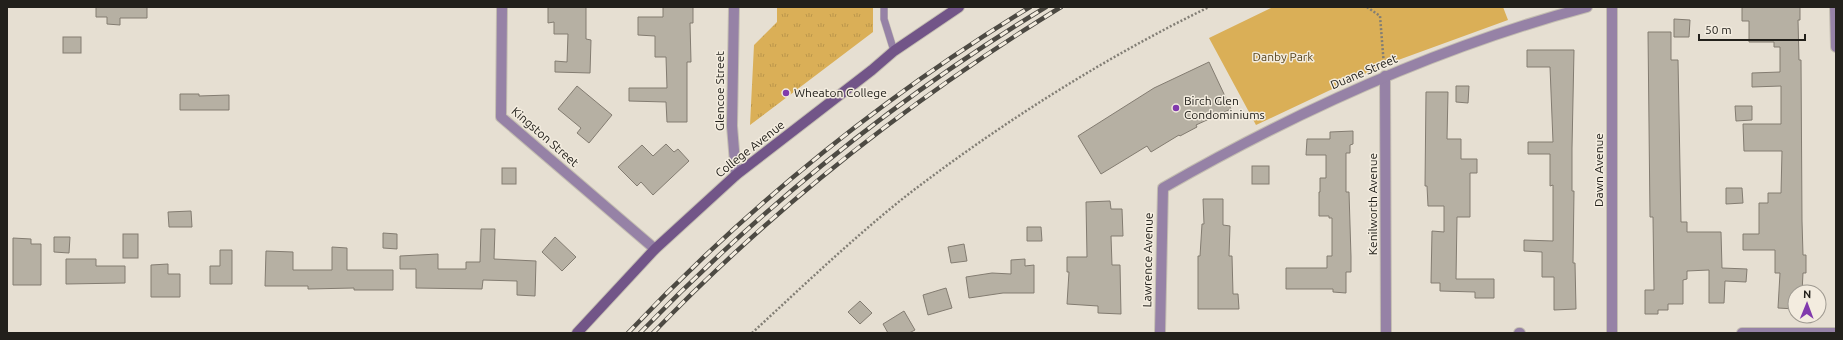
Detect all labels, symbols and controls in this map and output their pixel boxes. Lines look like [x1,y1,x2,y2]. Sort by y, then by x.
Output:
scale bar [1699,16,1805,42]
text: 50 m [1705,23,1732,36]
park label: Danby Park [1253,50,1313,63]
street label: Glencoe Street [713,51,726,131]
street label: Duane Street [1328,52,1399,91]
place label: Wheaton College [794,86,887,99]
marker: Wheaton College [781,88,791,98]
place label: Birch Glen Condominiums [1184,94,1265,121]
marker: Birch Glen Condominiums [1171,103,1181,113]
street label: Kingston Street [509,104,582,169]
street label: College Avenue [713,118,787,180]
street label: Dawn Avenue [1592,133,1605,207]
street label: Kenilworth Avenue [1366,153,1379,255]
street label: Lawrence Avenue [1140,212,1155,308]
north arrow [1787,284,1827,324]
text: N [1803,288,1811,300]

